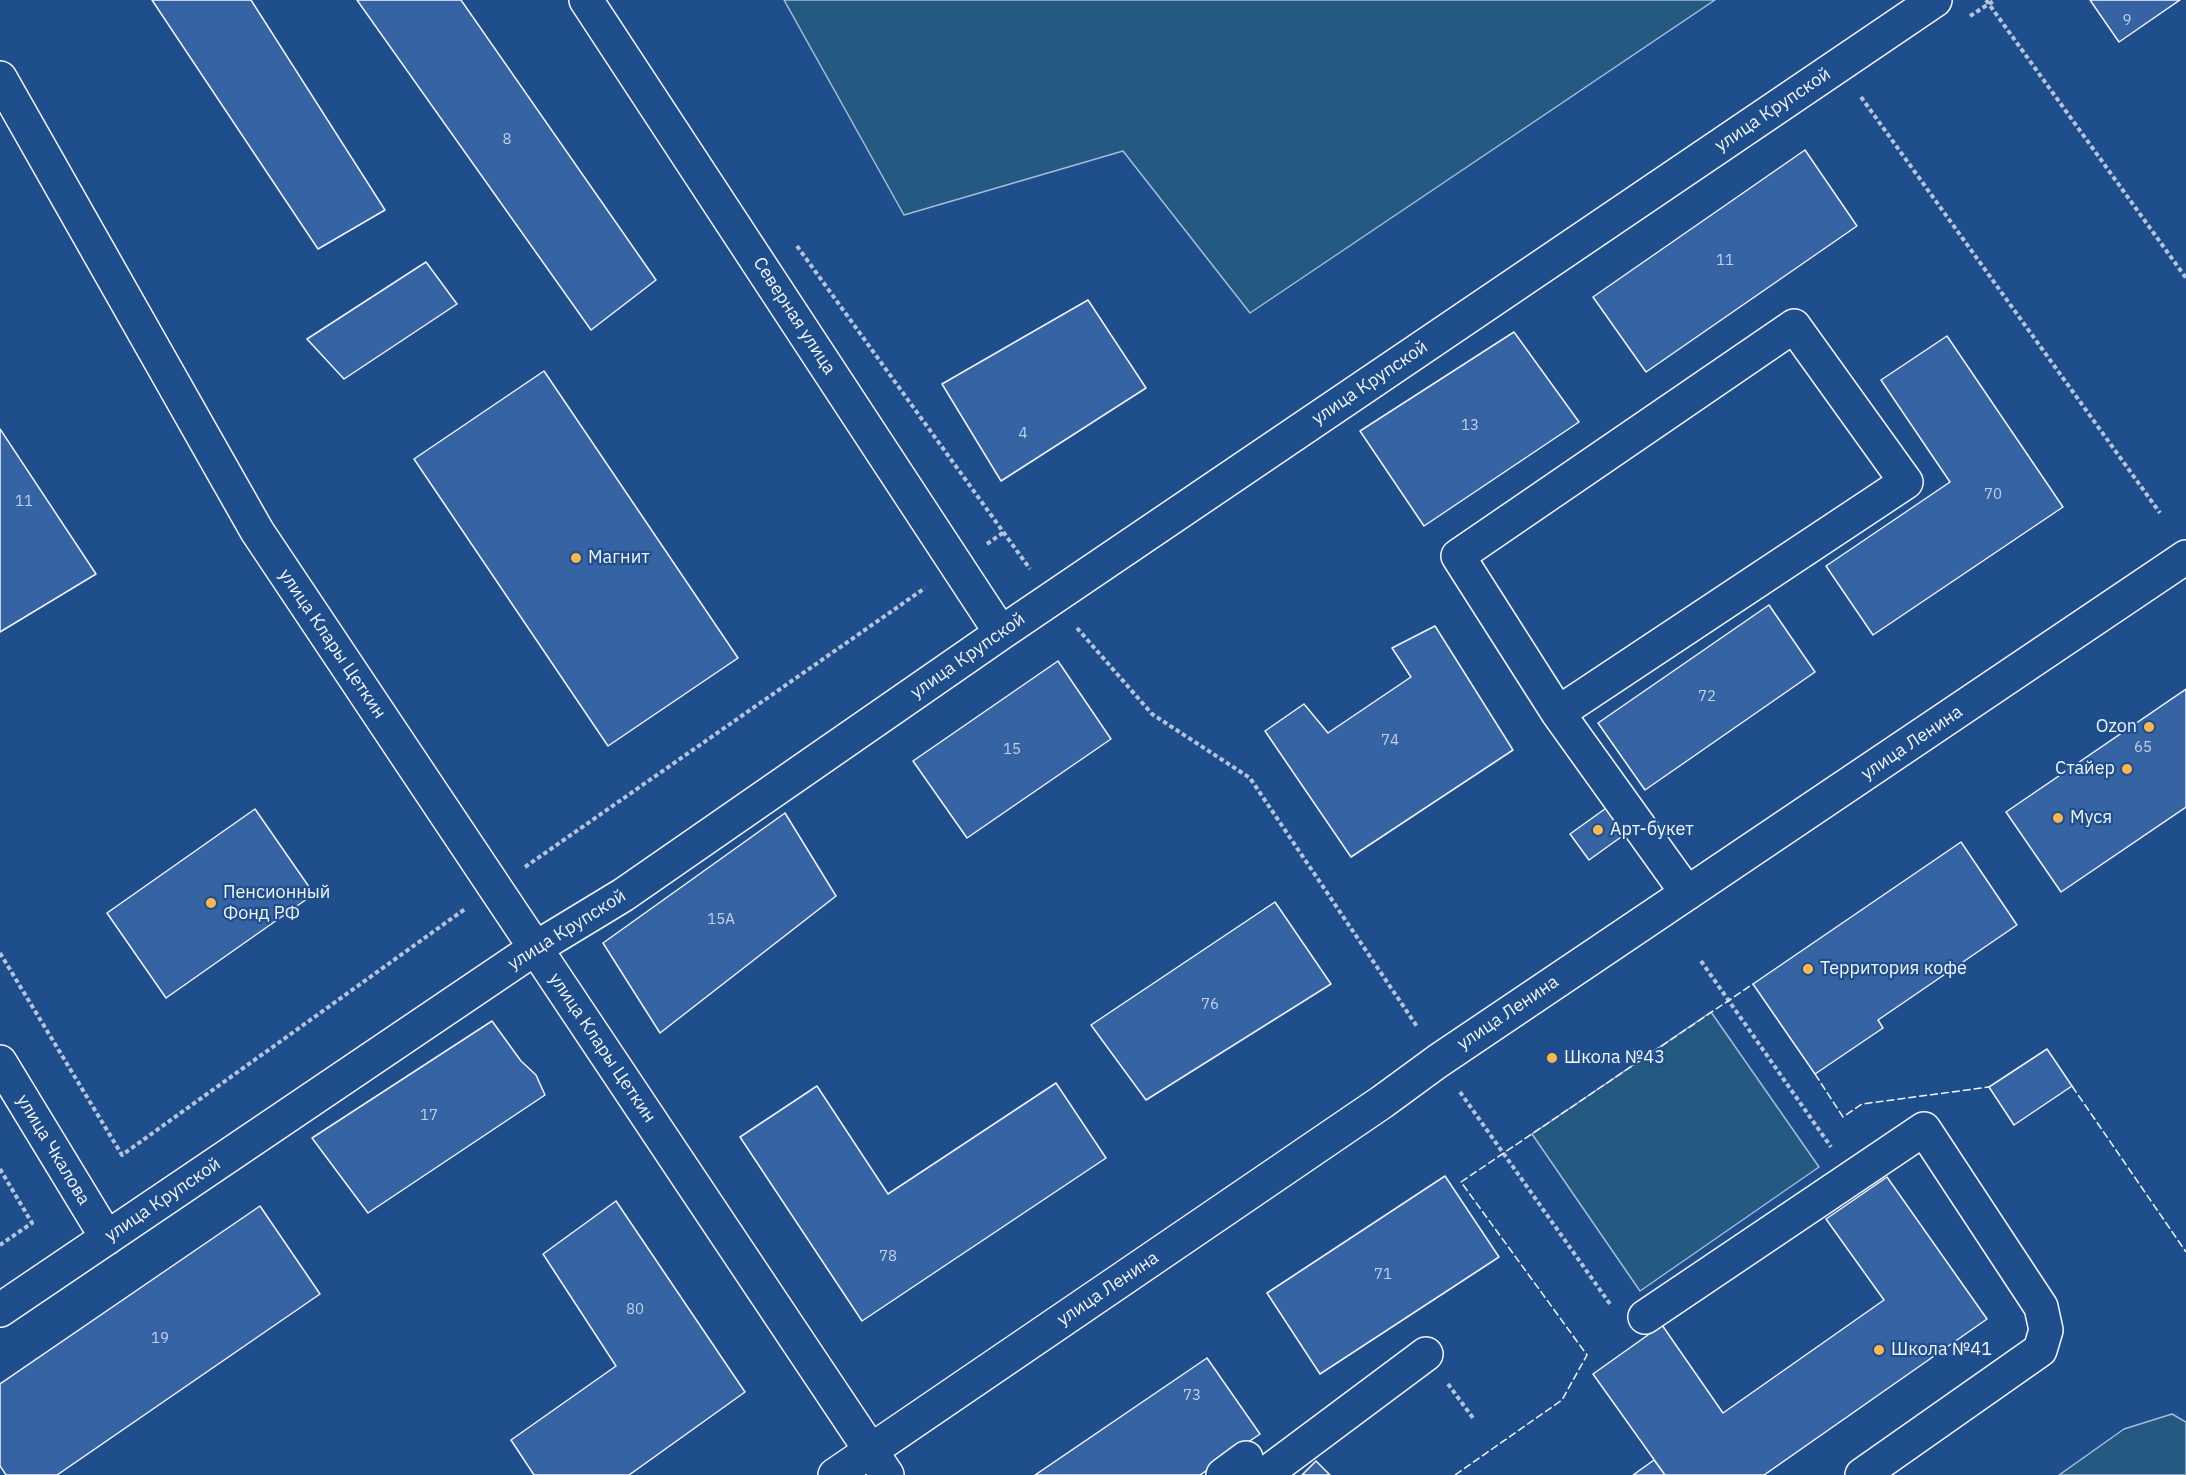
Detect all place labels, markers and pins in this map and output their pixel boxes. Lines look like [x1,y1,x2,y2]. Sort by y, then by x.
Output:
place label: Магнит [588,547,650,569]
marker: Магнит [569,551,583,565]
place label: Ozon [2096,716,2137,738]
marker: Ozon [2142,720,2156,734]
place label: Стайер [2055,758,2115,780]
marker: Стайер [2120,762,2134,776]
place label: Муся [2070,807,2112,829]
marker: Муся [2051,811,2065,825]
place label: Арт-букет [1610,819,1694,841]
marker: Арт-букет [1591,823,1605,837]
place label: Пенсионный Фонд РФ [223,882,330,924]
marker: Пенсионный Фонд РФ [204,896,218,910]
place label: Территория кофе [1820,958,1967,980]
marker: Территория кофе [1801,962,1815,976]
place label: Школа №43 [1564,1047,1665,1069]
marker: Школа №43 [1545,1051,1559,1065]
place label: Школа №41 [1891,1339,1992,1361]
marker: Школа №41 [1872,1343,1886,1357]

